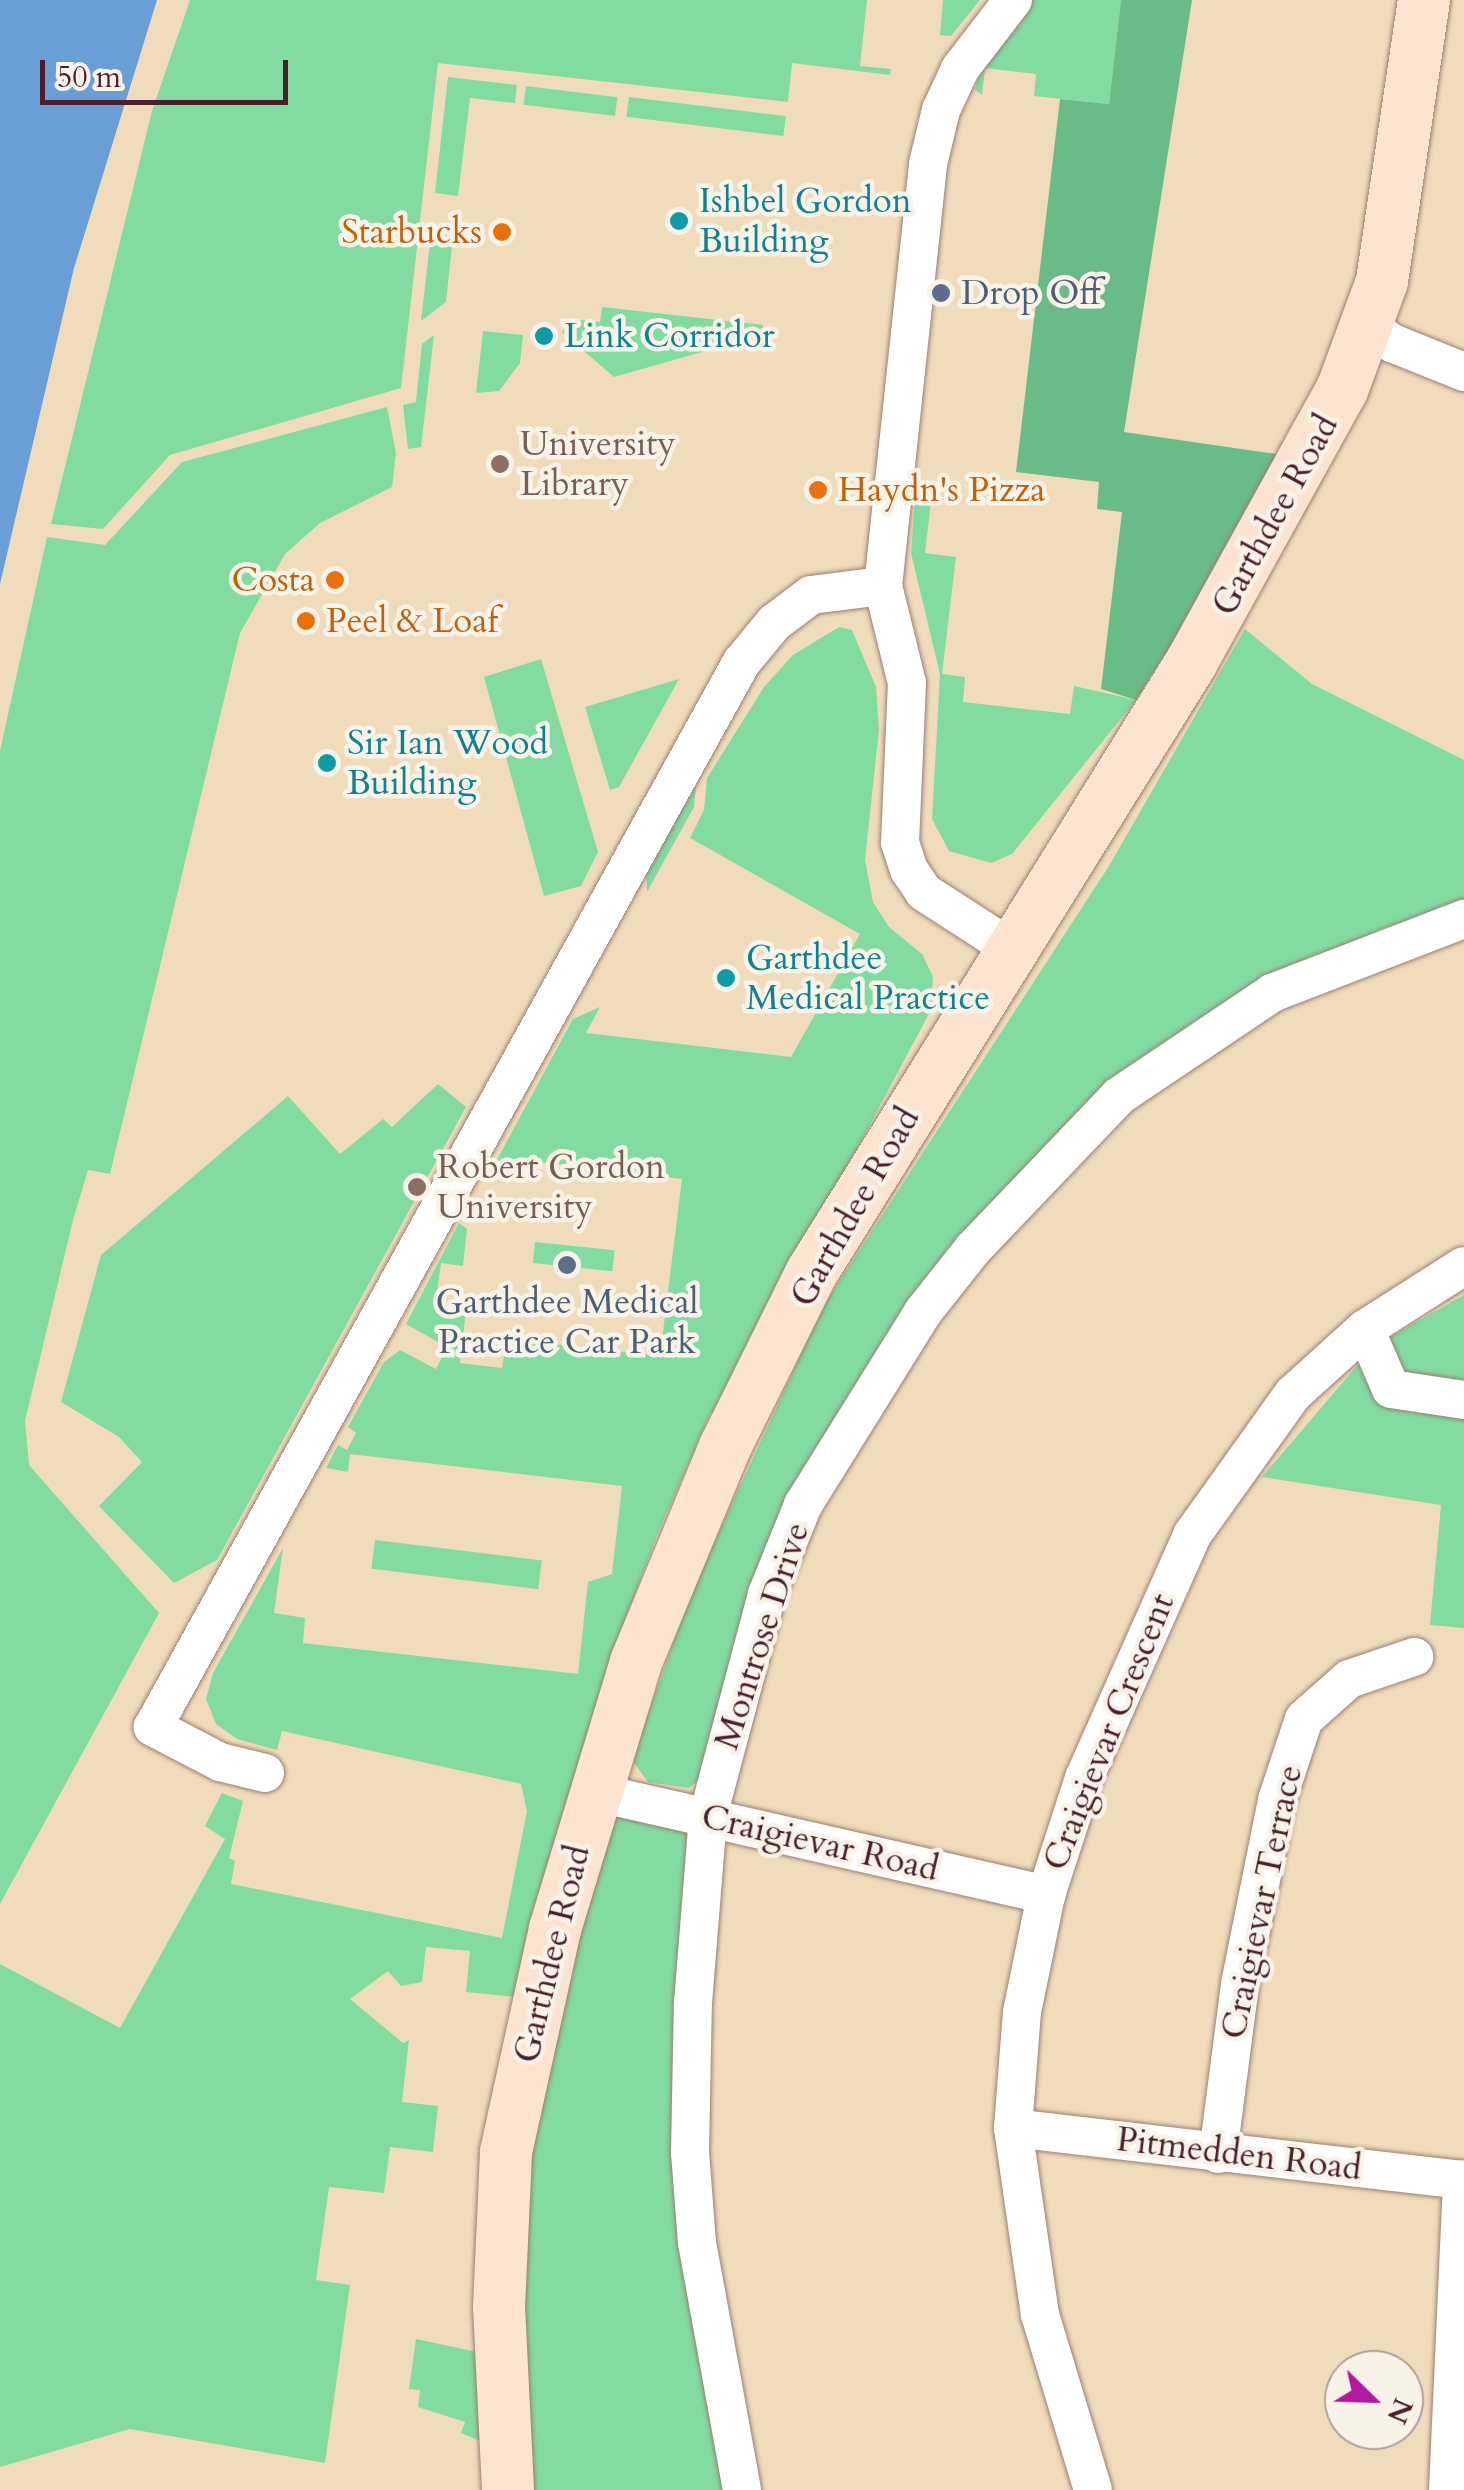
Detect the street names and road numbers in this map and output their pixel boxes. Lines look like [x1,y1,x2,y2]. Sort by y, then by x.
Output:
street label: Garthdee Road [1203,407,1347,623]
street label: Garthdee Road [781,1100,929,1314]
street label: Montrose Drive [706,1517,818,1755]
street label: Craigievar Crescent [1034,1587,1184,1877]
street label: Craigievar Terrace [1212,1761,1312,2043]
street label: Craigievar Road [697,1795,943,1891]
street label: Garthdee Road [505,1841,599,2067]
street label: Pitmedden Road [1114,2118,1364,2190]

